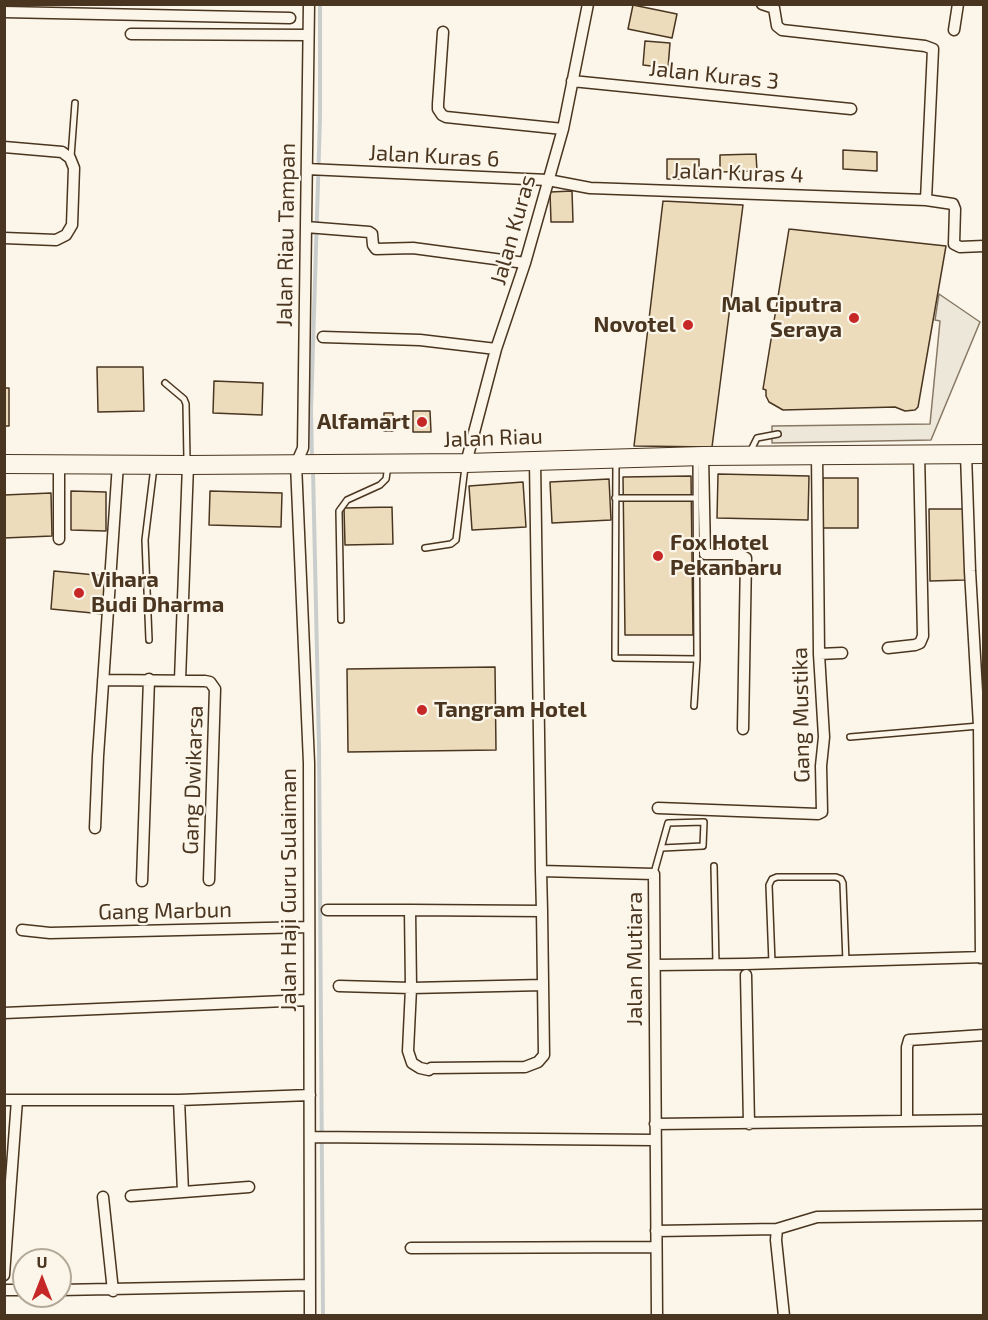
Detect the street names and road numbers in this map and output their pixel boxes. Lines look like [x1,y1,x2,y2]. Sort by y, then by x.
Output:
street label: Jalan Kuras 3 [648,55,780,95]
street label: Jalan Kuras 6 [368,139,500,173]
street label: Jalan Riau Tampan [271,143,301,327]
street label: Jalan Kuras 4 [672,158,804,188]
street label: Jalan Kuras [485,172,541,288]
street label: Jalan Riau [443,423,543,453]
street label: Gang Mustika [787,647,815,783]
street label: Gang Dwikarsa [177,705,209,855]
street label: Jalan Haji Guru Sulaiman [276,768,302,1012]
street label: Jalan Mutiara [622,892,648,1026]
street label: Gang Marbun [98,897,232,925]

